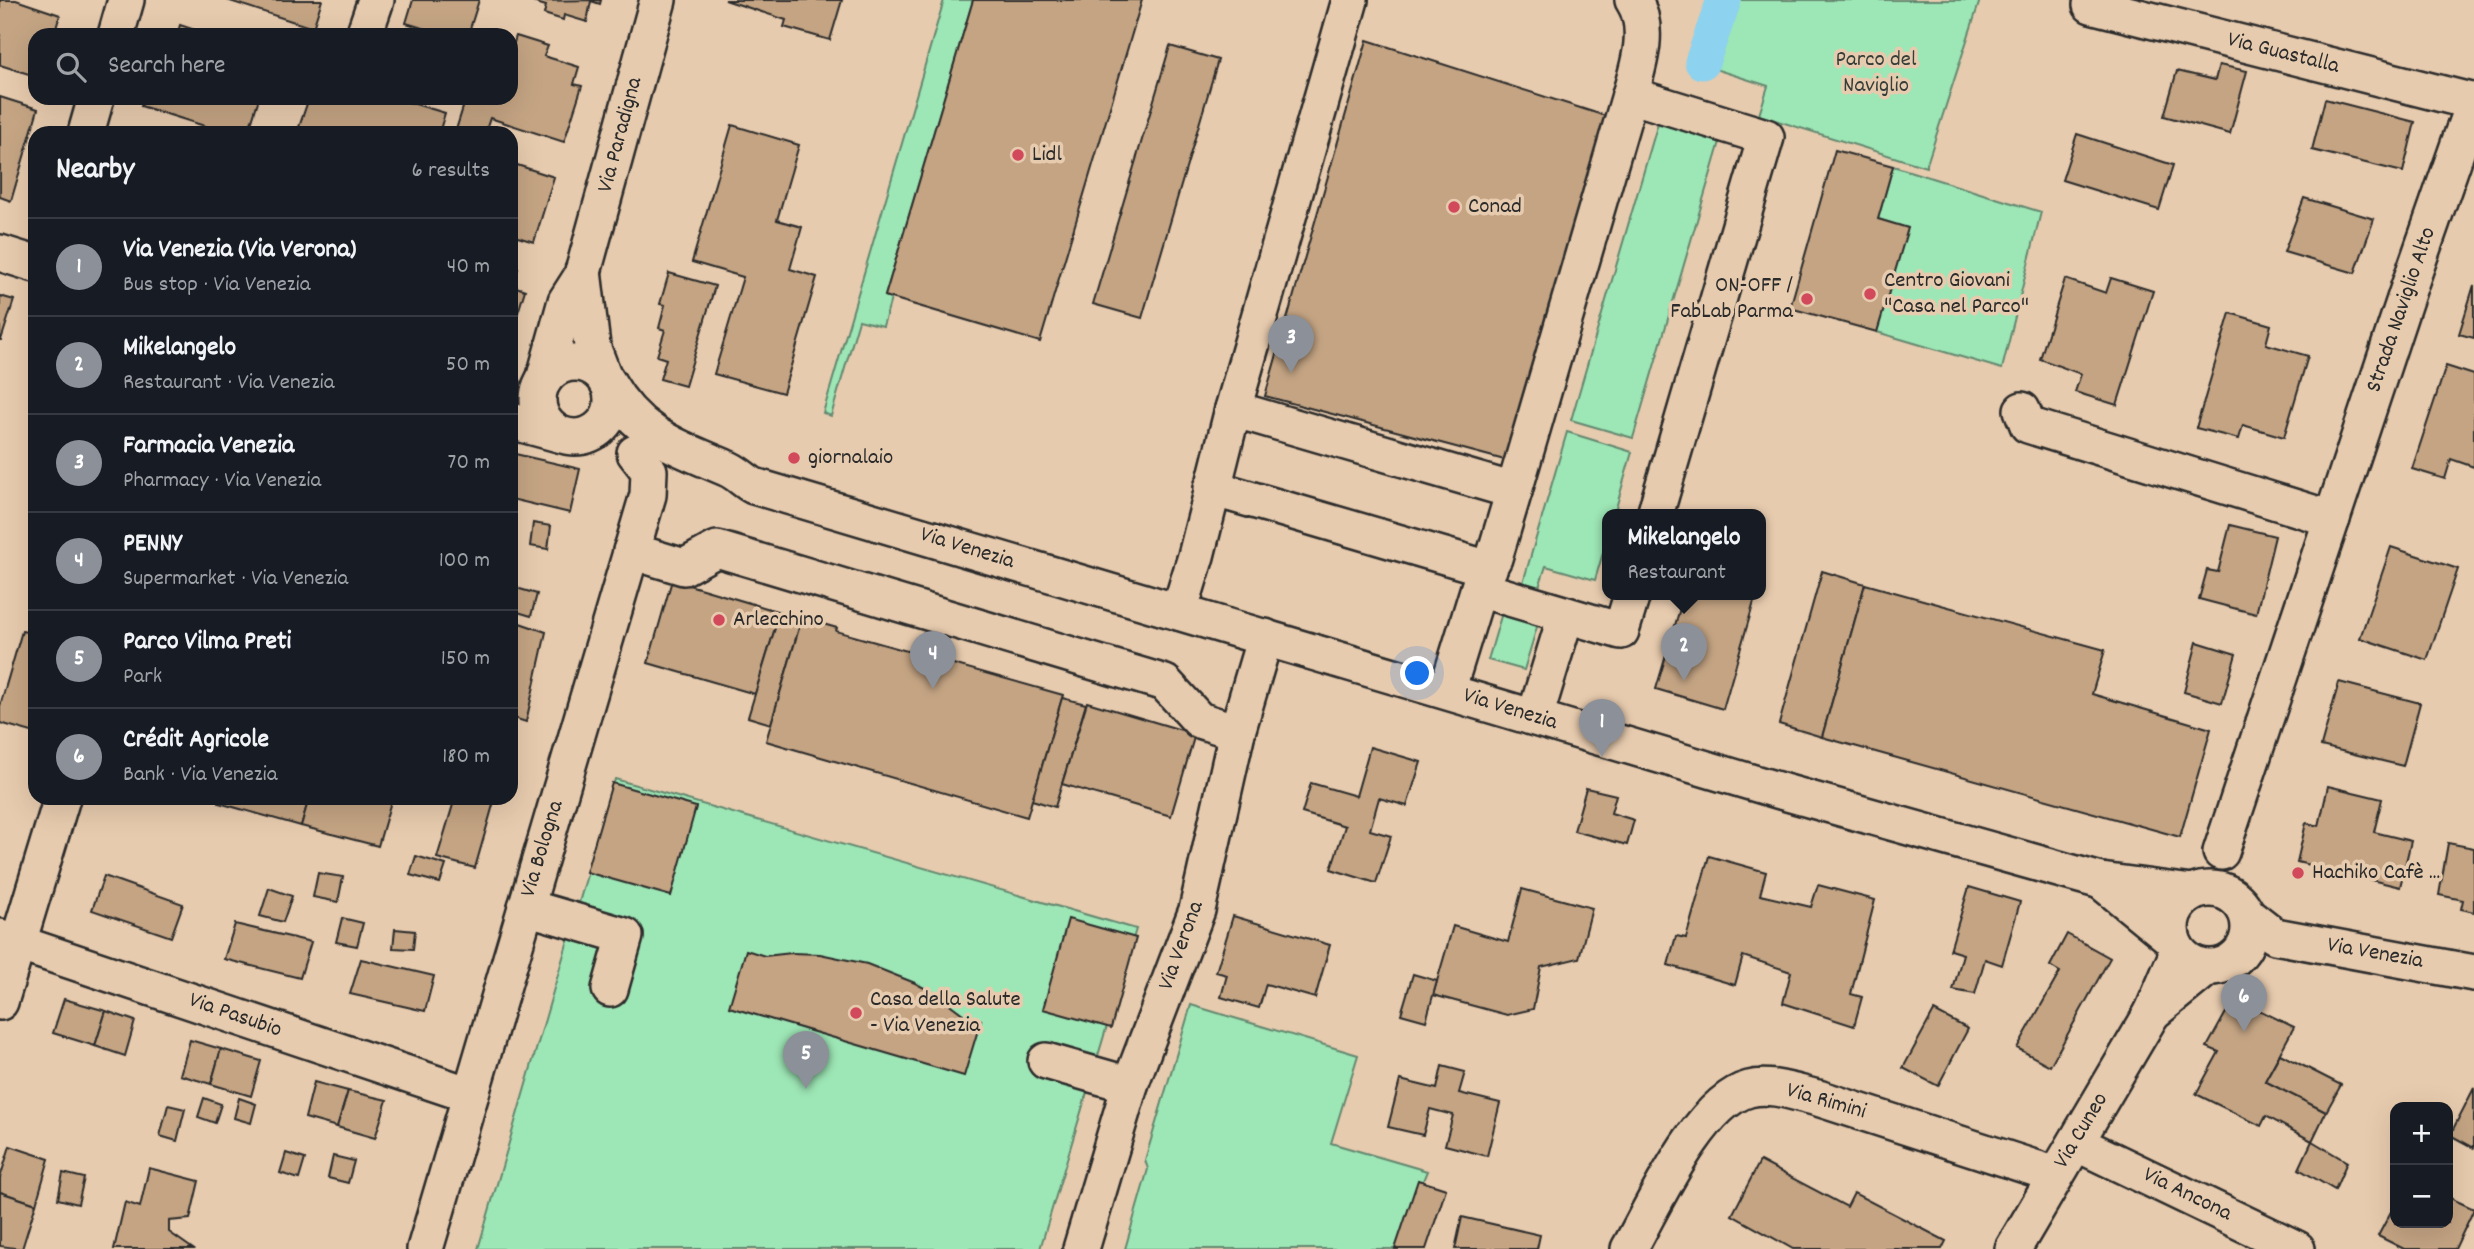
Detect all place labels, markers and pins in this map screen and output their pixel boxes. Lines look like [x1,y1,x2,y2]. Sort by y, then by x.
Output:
place label: Lidl [1032,139,1062,172]
marker: Lidl [1010,147,1026,163]
place label: Conad [1468,191,1522,224]
marker: Conad [1446,199,1462,215]
place label: Centro Giovani "Casa nel Parco" [1884,265,2029,324]
place label: ON-OFF / FabLab Parma [1670,270,1794,329]
marker: Centro Giovani "Casa nel Parco" [1862,286,1878,302]
marker: ON-OFF / FabLab Parma [1799,291,1815,307]
pin: 3 [1268,315,1314,373]
place label: giornalaio [808,442,893,475]
marker: giornalaio [786,450,802,466]
place label: Arlecchino [733,604,824,637]
marker: Arlecchino [711,612,727,628]
pin: 2 [1661,623,1707,681]
pin: 4 [910,631,956,689]
pin: 1 [1579,699,1625,757]
place label: Hachiko Cafè ... [2312,857,2440,890]
marker: Hachiko Cafè ... [2290,865,2306,881]
pin: 6 [2221,974,2267,1032]
place label: Casa della Salute - Via Venezia [870,984,1021,1043]
marker: Casa della Salute - Via Venezia [848,1005,864,1021]
pin: 5 [783,1031,829,1089]

